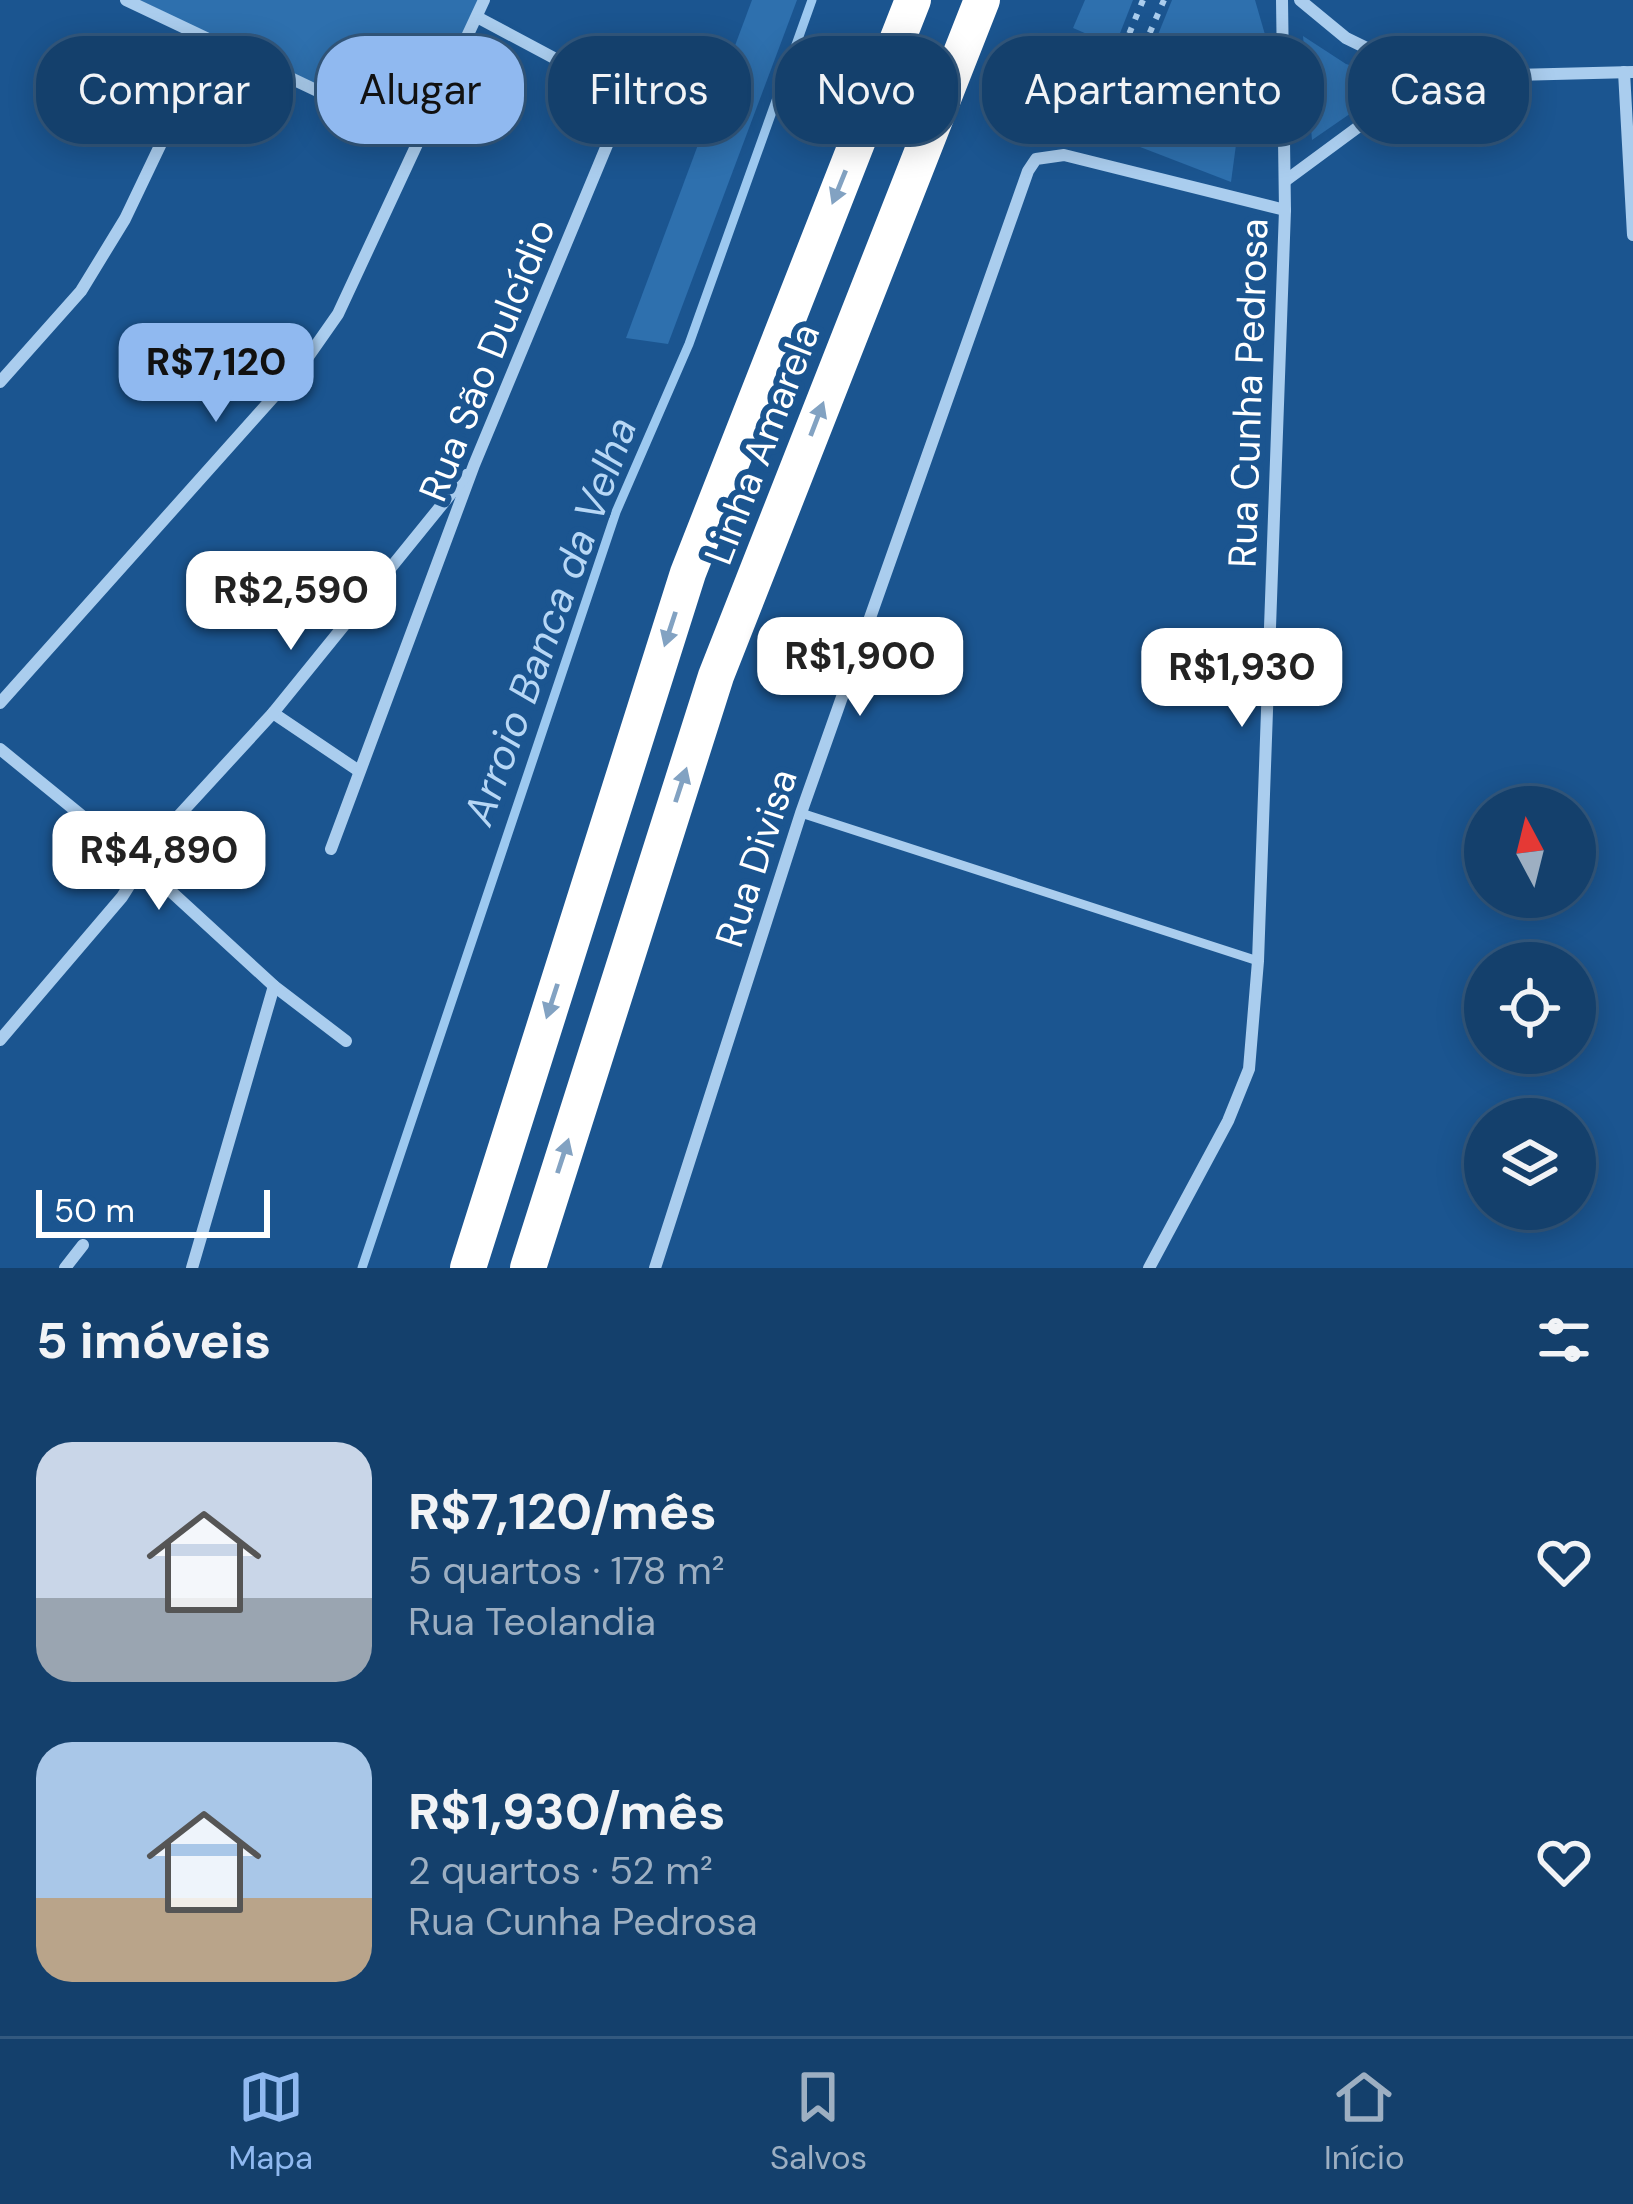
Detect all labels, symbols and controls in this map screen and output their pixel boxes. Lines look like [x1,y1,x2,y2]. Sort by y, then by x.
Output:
chip: Comprar [36,36,293,144]
chip: Alugar [317,36,524,144]
chip: Filtros [548,36,751,144]
chip: Novo [775,36,958,144]
chip: Apartamento [982,36,1324,144]
chip: Casa [1348,36,1529,144]
one-way arrow [829,169,848,205]
street label: Rua São Dulcídio [407,211,567,509]
street label: Rua Cunha Pedrosa [1216,217,1280,569]
street label: Linha Amarela [693,316,831,572]
pin: R$7,120 [105,323,327,425]
text: R$7,120 [146,336,286,387]
one-way arrow [808,401,827,437]
water label: Arroio Banca da Velha [450,410,649,833]
pin: R$2,590 [180,551,402,653]
text: R$2,590 [213,564,369,615]
one-way arrow [659,611,678,648]
pin: R$1,900 [749,617,971,719]
pin: R$1,930 [1131,628,1353,730]
text: R$1,900 [784,630,936,681]
text: R$1,930 [1168,641,1316,692]
street label: Rua Divisa [703,763,809,953]
one-way arrow [673,766,691,803]
north arrow [1464,786,1596,918]
map controls [1464,786,1596,1230]
pin: R$4,890 [48,811,270,913]
text: R$4,890 [79,824,239,875]
button: locate [1464,942,1596,1074]
one-way arrow [542,983,560,1020]
button: layers [1464,1098,1596,1230]
one-way arrow [555,1138,573,1174]
scale bar [36,1184,270,1237]
text: 50 m [54,1189,135,1232]
text: 5 imóveis [36,1307,271,1374]
icon: filters [1531,1307,1597,1373]
text: R$7,120/mês [408,1478,717,1545]
icon: home [132,1490,276,1634]
icon: heart [1531,1529,1597,1595]
text: 5 quartos · 178 m² [408,1545,725,1596]
text: Rua Teolandia [408,1596,656,1647]
text: R$1,930/mês [408,1778,725,1845]
icon: home [132,1790,276,1934]
icon: heart [1531,1829,1597,1895]
text: 2 quartos · 52 m² [408,1845,713,1896]
text: Rua Cunha Pedrosa [408,1896,758,1947]
tab: Mapa [229,2064,313,2179]
tab: Salvos [770,2064,867,2179]
tab: Início [1324,2064,1404,2179]

